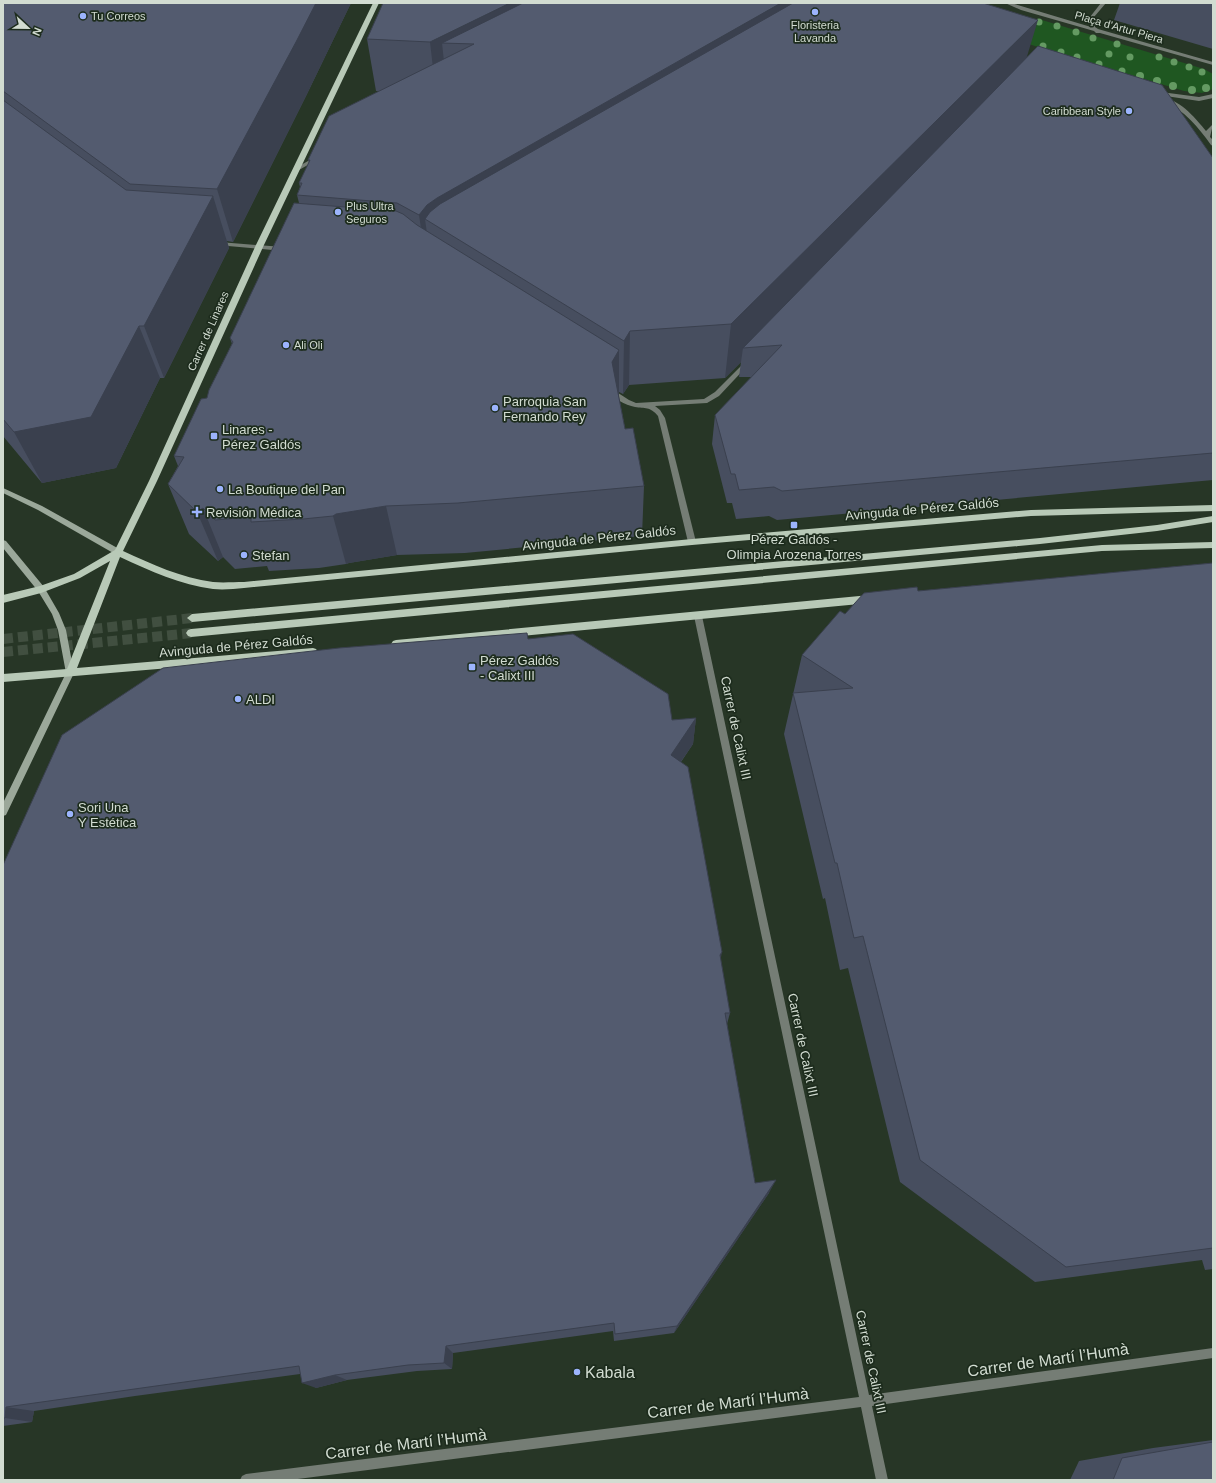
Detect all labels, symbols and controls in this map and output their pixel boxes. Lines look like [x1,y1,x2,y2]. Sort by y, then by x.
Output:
marker: Floristeria Lavanda [810,7,820,17]
north arrow [8,8,48,48]
street label: Plaça d'Artur Piera [1073,9,1165,46]
place label: Tu Correos [91,10,146,22]
marker: Tu Correos [78,11,88,21]
place label: Floristeria Lavanda [791,19,840,44]
text: N [30,26,44,38]
place label: Caribbean Style [1043,105,1121,117]
marker: Caribbean Style [1124,106,1134,116]
place label: Plus Ultra Seguros [346,200,395,225]
marker: Plus Ultra Seguros [333,207,343,217]
street label: Carrer de Linares [185,289,231,373]
place label: Ali Oli [294,339,323,351]
marker: Ali Oli [281,340,291,350]
place label: Parroquia San Fernando Rey [503,394,586,424]
marker: Parroquia San Fernando Rey [490,403,500,413]
place label: Linares - Pérez Galdós [222,422,301,452]
marker: Linares - Pérez Galdós [209,431,219,441]
place label: La Boutique del Pan [228,482,345,497]
marker: La Boutique del Pan [215,484,225,494]
street label: Avinguda de Pérez Galdós [844,495,1000,523]
place label: Revisión Médica [206,505,302,520]
marker: Revisión Médica [191,506,203,518]
marker: Pérez Galdós - Olimpia Arozena Torres [789,520,799,530]
street label: Avinguda de Pérez Galdós [521,522,677,554]
place label: Pérez Galdós - Olimpia Arozena Torres [727,532,862,562]
place label: Stefan [252,548,290,563]
marker: Stefan [239,550,249,560]
street label: Avinguda de Pérez Galdós [158,632,314,660]
place label: Pérez Galdós - Calixt III [480,653,559,683]
marker: Pérez Galdós - Calixt III [467,662,477,672]
street label: Carrer de Calixt III [718,675,754,781]
place label: ALDI [246,692,275,707]
marker: ALDI [233,694,243,704]
place label: Sori Una Y Estética [78,800,137,830]
marker: Sori Una Y Estética [65,809,75,819]
street label: Carrer de Calixt III [785,992,821,1098]
street label: Carrer de Calixt III [853,1309,889,1415]
street label: Carrer de Martí l’Humà [966,1340,1130,1380]
place label: Kabala [585,1364,635,1381]
marker: Kabala [572,1367,582,1377]
street label: Carrer de Martí l’Humà [646,1385,810,1421]
street label: Carrer de Martí l’Humà [324,1426,488,1462]

